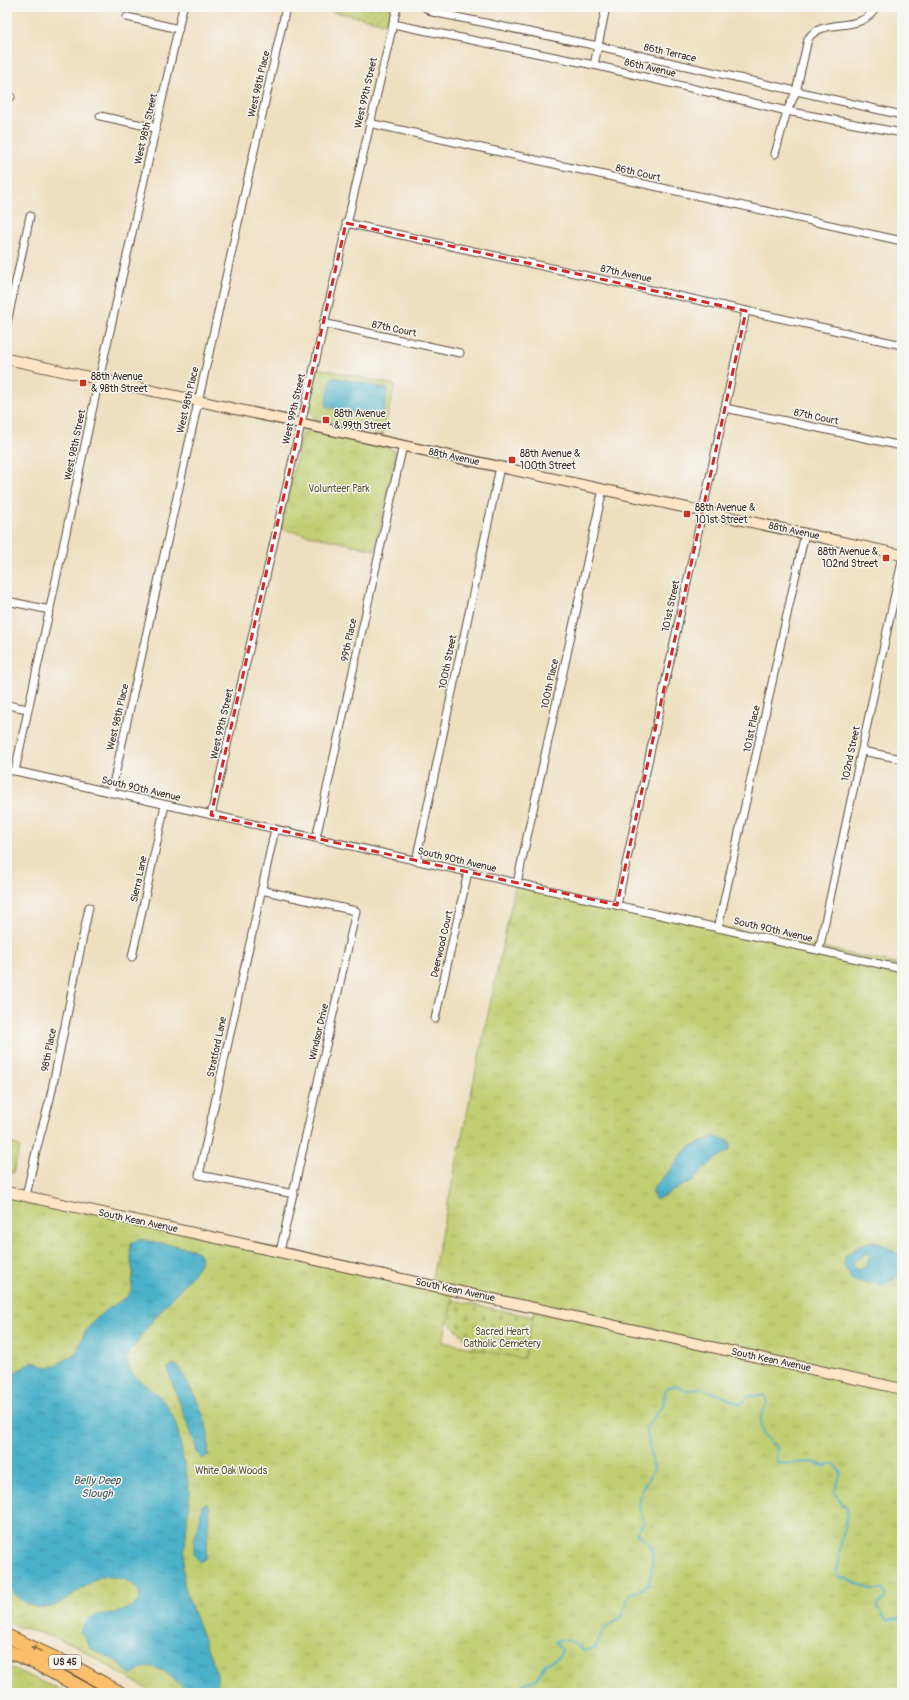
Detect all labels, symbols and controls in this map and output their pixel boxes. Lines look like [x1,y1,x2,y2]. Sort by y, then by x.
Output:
street label: 86th Terrace [643,41,697,65]
street label: West 98th Place [246,50,272,118]
street label: West 99th Street [352,55,380,130]
street label: 86th Avenue [623,56,677,80]
street label: West 98th Street [132,91,160,166]
street label: 86th Court [614,162,663,184]
street label: 87th Avenue [599,263,653,285]
street label: 87th Court [371,318,418,340]
street label: West 98th Place [175,366,201,434]
place label: 88th Avenue & 98th Street [91,371,149,395]
street label: West 99th Street [280,371,308,446]
marker: 88th Avenue & 98th Street [78,378,88,388]
street label: 87th Court [793,406,840,428]
street label: West 98th Street [62,407,89,482]
place label: 88th Avenue & 99th Street [334,408,392,432]
marker: 88th Avenue & 99th Street [321,415,331,425]
street label: 88th Avenue [427,446,481,468]
place label: 88th Avenue & 100th Street [520,448,580,472]
marker: 88th Avenue & 100th Street [507,455,517,465]
park label: Volunteer Park [308,483,371,495]
place label: 88th Avenue & 101st Street [695,502,755,526]
marker: 88th Avenue & 101st Street [682,509,692,519]
street label: 88th Avenue [767,520,821,542]
place label: 88th Avenue & 102nd Street [818,546,879,570]
marker: 88th Avenue & 102nd Street [881,553,891,563]
street label: 101st Street [660,578,683,633]
street label: 99th Place [339,617,359,663]
street label: 100th Street [436,633,460,690]
street label: 100th Place [539,658,561,710]
street label: West 98th Place [105,683,131,751]
street label: West 99th Street [208,686,236,761]
street label: 101st Place [741,704,763,754]
street label: 102nd Street [839,724,863,783]
street label: South 90th Avenue [100,774,182,804]
street label: South 90th Avenue [416,845,498,875]
street label: Sierra Lane [128,855,150,903]
street label: Deerwood Court [428,908,456,979]
street label: South 90th Avenue [732,915,814,945]
street label: Windsor Drive [307,1002,331,1061]
street label: Stratford Lane [205,1016,229,1078]
street label: 98th Place [39,1027,59,1073]
street label: South Kean Avenue [97,1207,179,1235]
street label: South Kean Avenue [414,1276,496,1304]
park label: Sacred Heart Catholic Cemetery [463,1326,542,1350]
street label: South Kean Avenue [730,1346,812,1374]
park label: White Oak Woods [195,1465,268,1477]
water label: Belly Deep Slough [74,1474,121,1500]
one-way arrow [30,1646,42,1653]
road number: US 45 [49,1655,81,1669]

